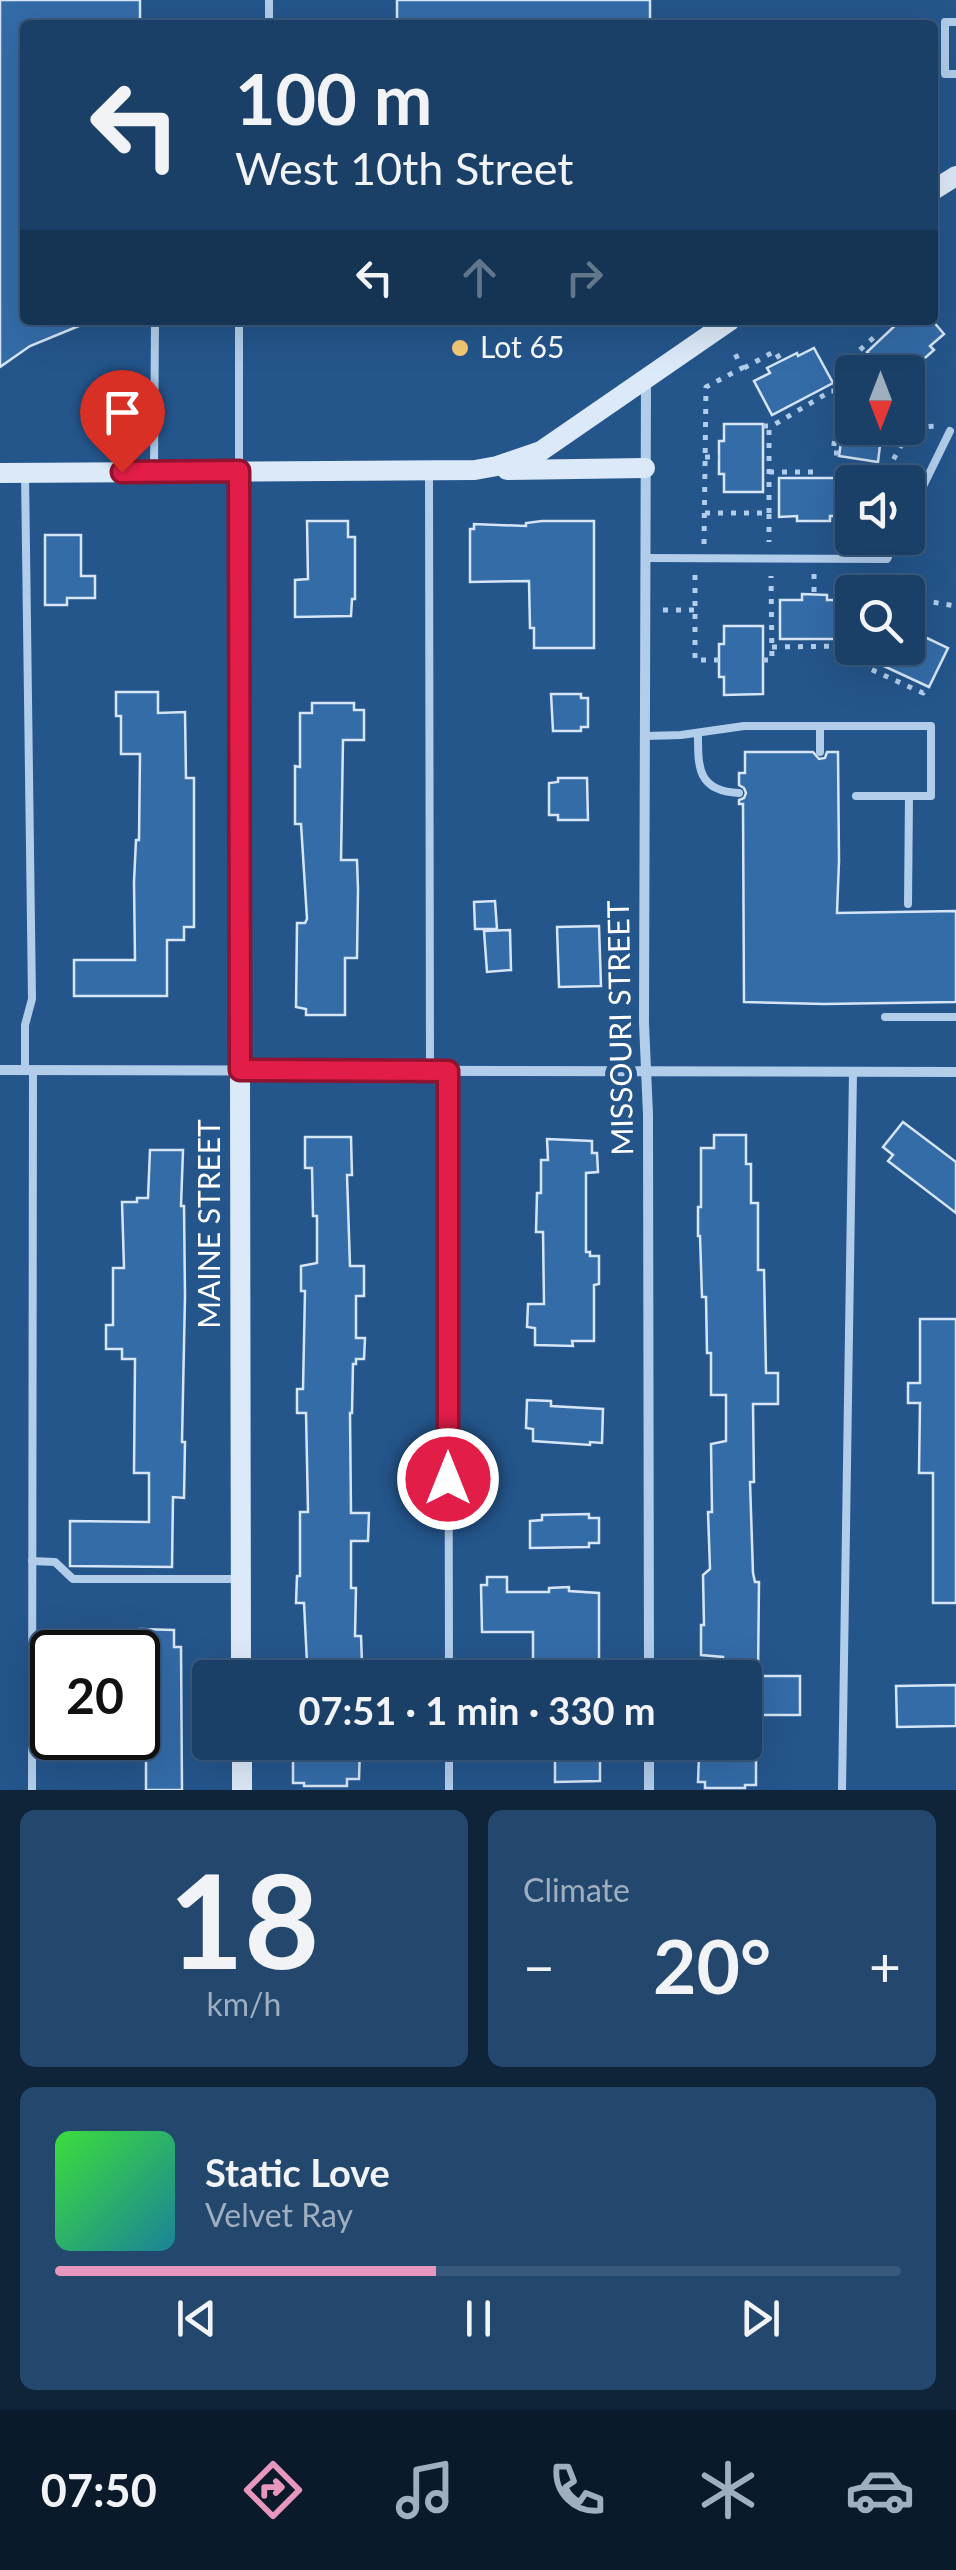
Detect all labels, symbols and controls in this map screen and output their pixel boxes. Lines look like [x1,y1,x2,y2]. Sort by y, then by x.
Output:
text: 100 m [235,56,432,140]
icon: left [70,60,200,190]
text: West 10th Street [235,141,573,195]
icon: left [347,250,402,305]
icon: ahead [452,250,507,305]
icon: right [557,250,612,305]
place label: Lot 65 [480,328,564,364]
marker: Lot 65 [449,337,471,359]
north arrow [835,355,925,445]
map controls [835,355,925,665]
pin [80,370,165,473]
icon: arrive [95,385,150,440]
button: sound [835,465,925,555]
button: search [835,575,925,665]
street label: MISSOURI STREET [599,900,639,1156]
street label: MAINE STREET [190,1119,226,1329]
position arrow [396,1427,500,1531]
speed limit sign: 20 [30,1630,160,1760]
text: 07:51 · 1 min · 330 m [298,1687,656,1733]
text: 18 [169,1841,319,1997]
text: Climate [523,1870,630,1909]
text: 20° [653,1920,771,2010]
text: − [523,1933,555,1999]
text: + [869,1933,901,1999]
text: km/h [207,1984,281,2023]
text: Static Love [205,2149,390,2195]
text: Velvet Ray [205,2195,353,2234]
icon: previous [169,2291,224,2346]
icon: pause [451,2291,506,2346]
icon: next [733,2291,788,2346]
icon: directions [238,2455,308,2525]
icon: music [390,2455,460,2525]
icon: phone [542,2455,612,2525]
icon: climate [693,2455,763,2525]
icon: car [845,2455,915,2525]
text: 07:50 [41,2463,157,2517]

